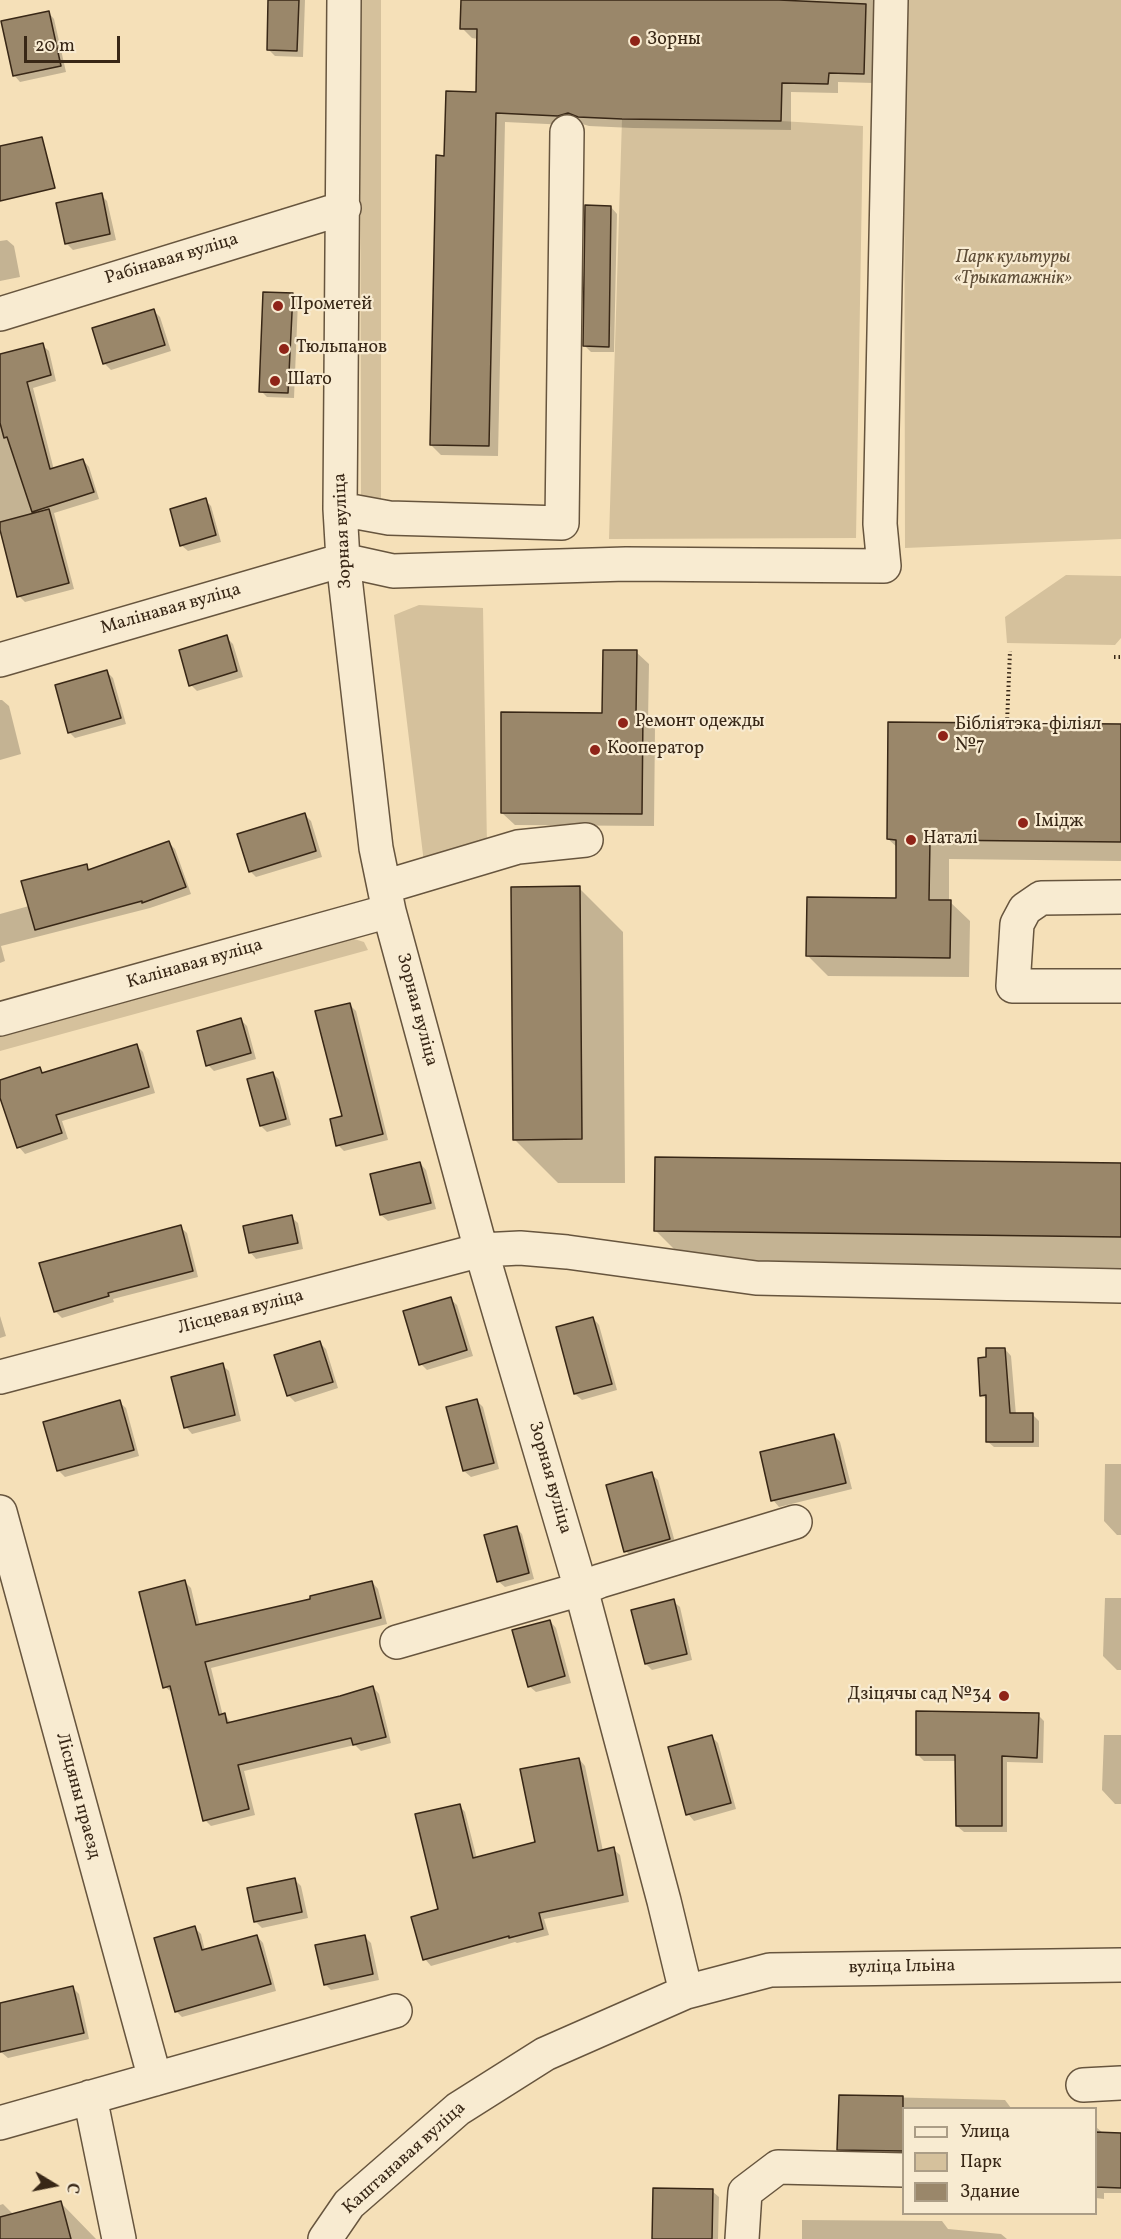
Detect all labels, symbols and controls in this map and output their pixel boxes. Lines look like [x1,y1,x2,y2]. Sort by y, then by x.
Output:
scale bar [27,24,123,62]
place label: Зорны [647,30,701,52]
text: 20 m [35,34,75,59]
marker: Зорны [628,34,642,48]
street label: Рабінавая вуліца [103,229,241,291]
park label: Парк культуры «Трыкатажнік» [954,248,1072,290]
place label: Прометей [290,295,372,317]
marker: Прометей [271,299,285,313]
place label: Тюльпанов [296,338,387,360]
marker: Тюльпанов [277,342,291,356]
place label: Шато [287,370,332,392]
marker: Шато [268,374,282,388]
street label: Зорная вуліца [330,473,358,589]
street label: Малінавая вуліца [98,580,244,640]
place label: Ремонт одежды [635,712,765,734]
place label: Бібліятэка-філіял №7 [955,715,1101,758]
marker: Ремонт одежды [616,716,630,730]
marker: Бібліятэка-філіял №7 [936,729,950,743]
place label: Кооператор [607,739,704,761]
marker: Кооператор [588,743,602,757]
place label: Імідж [1035,812,1084,834]
marker: Імідж [1016,816,1030,830]
place label: Наталі [923,829,978,851]
marker: Наталі [904,833,918,847]
street label: Калінавая вуліца [125,935,265,995]
street label: Зорная вуліца [391,951,441,1069]
street label: Лісцевая вуліца [176,1286,306,1340]
street label: Зорная вуліца [523,1419,575,1537]
place label: Дзіцячы сад №34 [847,1685,992,1707]
marker: Дзіцячы сад №34 [997,1689,1011,1703]
street label: Лісцяны праезд [50,1731,104,1861]
street label: вуліца Ільіна [848,1956,956,1980]
street label: Каштанавая вуліца [339,2098,471,2220]
legend [902,2107,1097,2215]
text: Улица [960,2120,1010,2145]
text: Парк [960,2150,1002,2175]
north arrow [24,2155,84,2215]
text: Здание [960,2180,1020,2205]
text: С [60,2181,83,2195]

